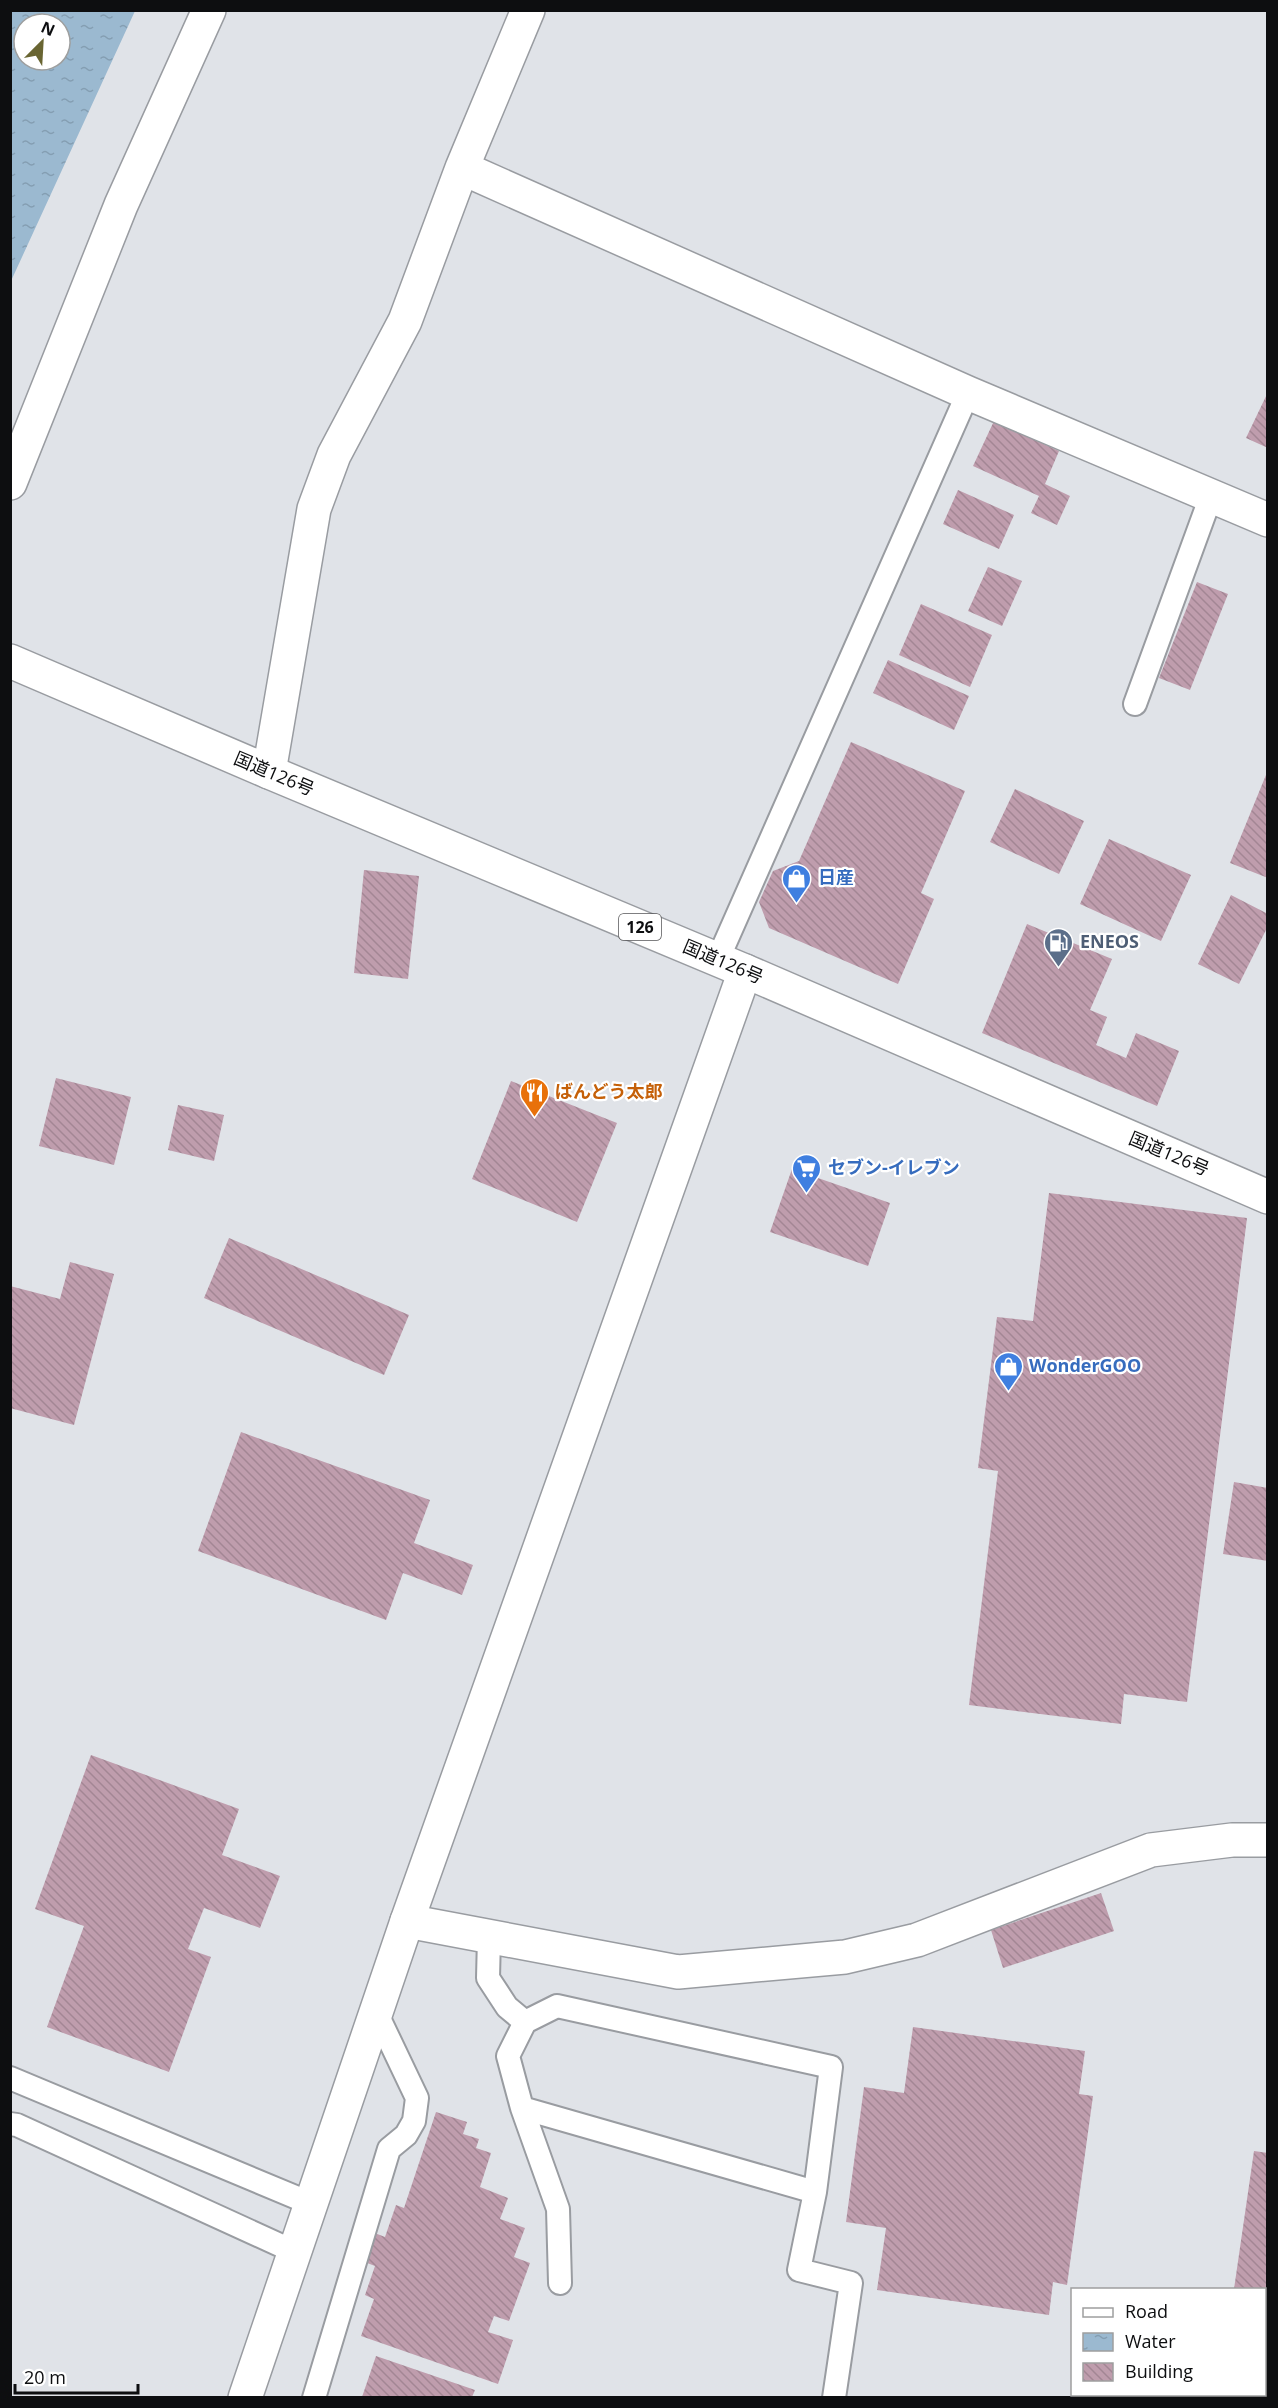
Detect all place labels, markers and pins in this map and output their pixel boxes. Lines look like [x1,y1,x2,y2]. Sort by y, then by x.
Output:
shop icon: 日産 [781,862,813,904]
place label: 日産 [818,865,854,889]
fuel station icon: ENEOS [1043,926,1075,968]
place label: ENEOS [1080,929,1139,953]
restaurant icon: ばんどう太郎 [518,1076,550,1118]
place label: ばんどう太郎 [555,1079,662,1103]
supermarket icon: セブン-イレブン [791,1152,823,1194]
place label: セブン-イレブン [828,1155,960,1179]
shop icon: WonderGOO [992,1350,1024,1392]
place label: WonderGOO [1029,1353,1141,1377]

